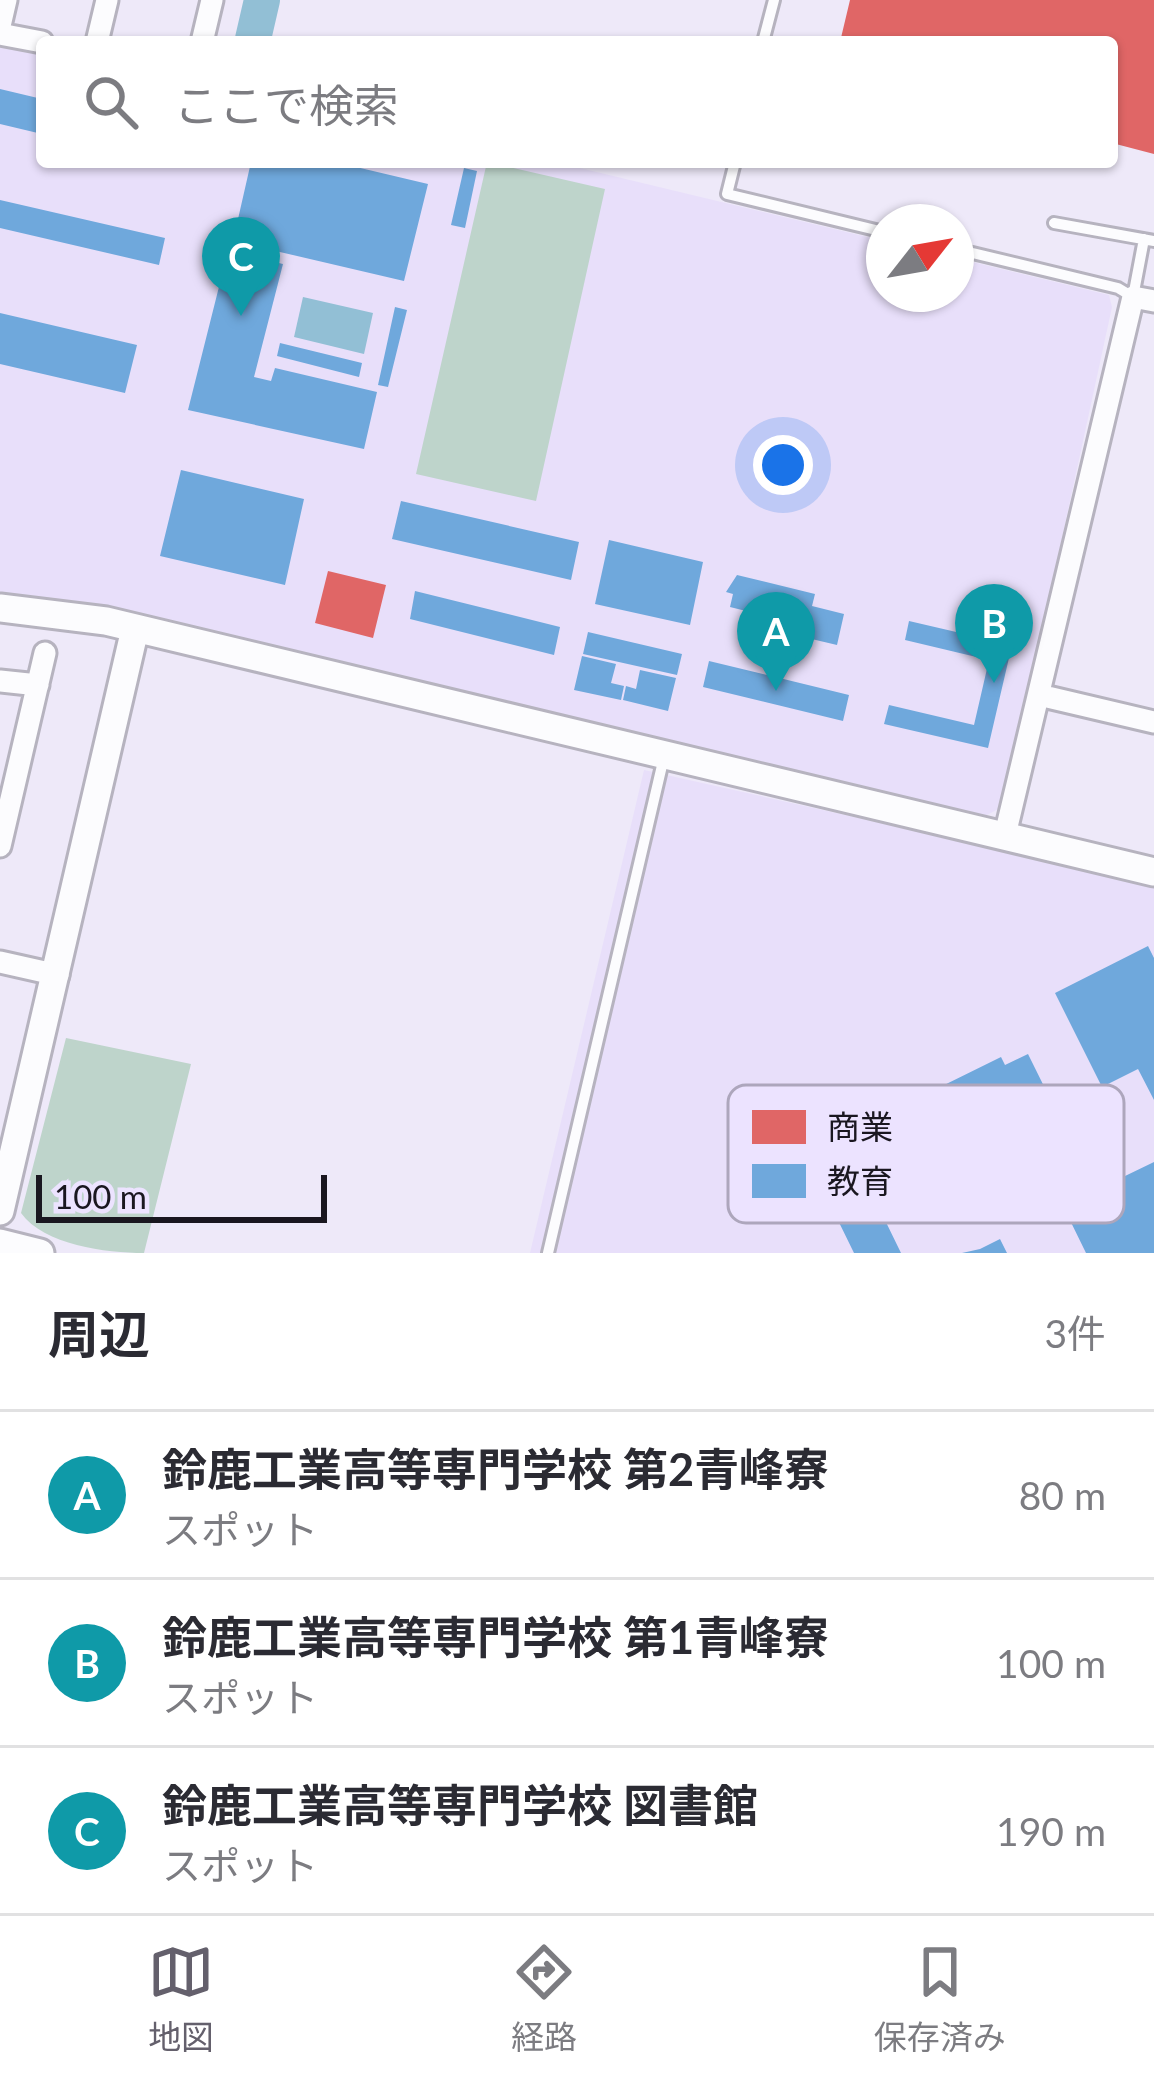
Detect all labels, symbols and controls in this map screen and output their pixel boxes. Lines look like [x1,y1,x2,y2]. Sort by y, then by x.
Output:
search box [36,36,1118,168]
icon: search [78,69,144,135]
text: ここで検索 [174,78,399,132]
north arrow [866,204,974,312]
pin: C [202,217,280,316]
your location [753,435,813,495]
pin: B [955,584,1033,683]
pin: A [737,592,815,691]
legend [728,1085,1124,1223]
text: 商業 [827,1106,893,1146]
text: 教育 [827,1160,893,1200]
scale bar [36,1169,327,1222]
text: 100 m [54,1176,147,1216]
text: 周辺 [48,1303,150,1364]
text: 3件 [1044,1310,1106,1356]
text: 鈴鹿工業高等専門学校 第2青峰寮 [162,1442,829,1496]
text: A [73,1472,101,1518]
text: 80 m [1019,1472,1106,1518]
text: スポット [162,1506,318,1552]
text: 鈴鹿工業高等専門学校 第1青峰寮 [162,1610,829,1664]
text: B [74,1640,100,1686]
text: 100 m [996,1640,1106,1686]
text: スポット [162,1674,318,1720]
text: 鈴鹿工業高等専門学校 図書館 [162,1778,758,1832]
text: C [74,1808,100,1854]
text: 190 m [996,1808,1106,1854]
text: スポット [162,1842,318,1888]
tab: 地図 [148,1939,214,2059]
tab: 経路 [511,1939,577,2059]
tab: 保存済み [874,1939,1006,2059]

